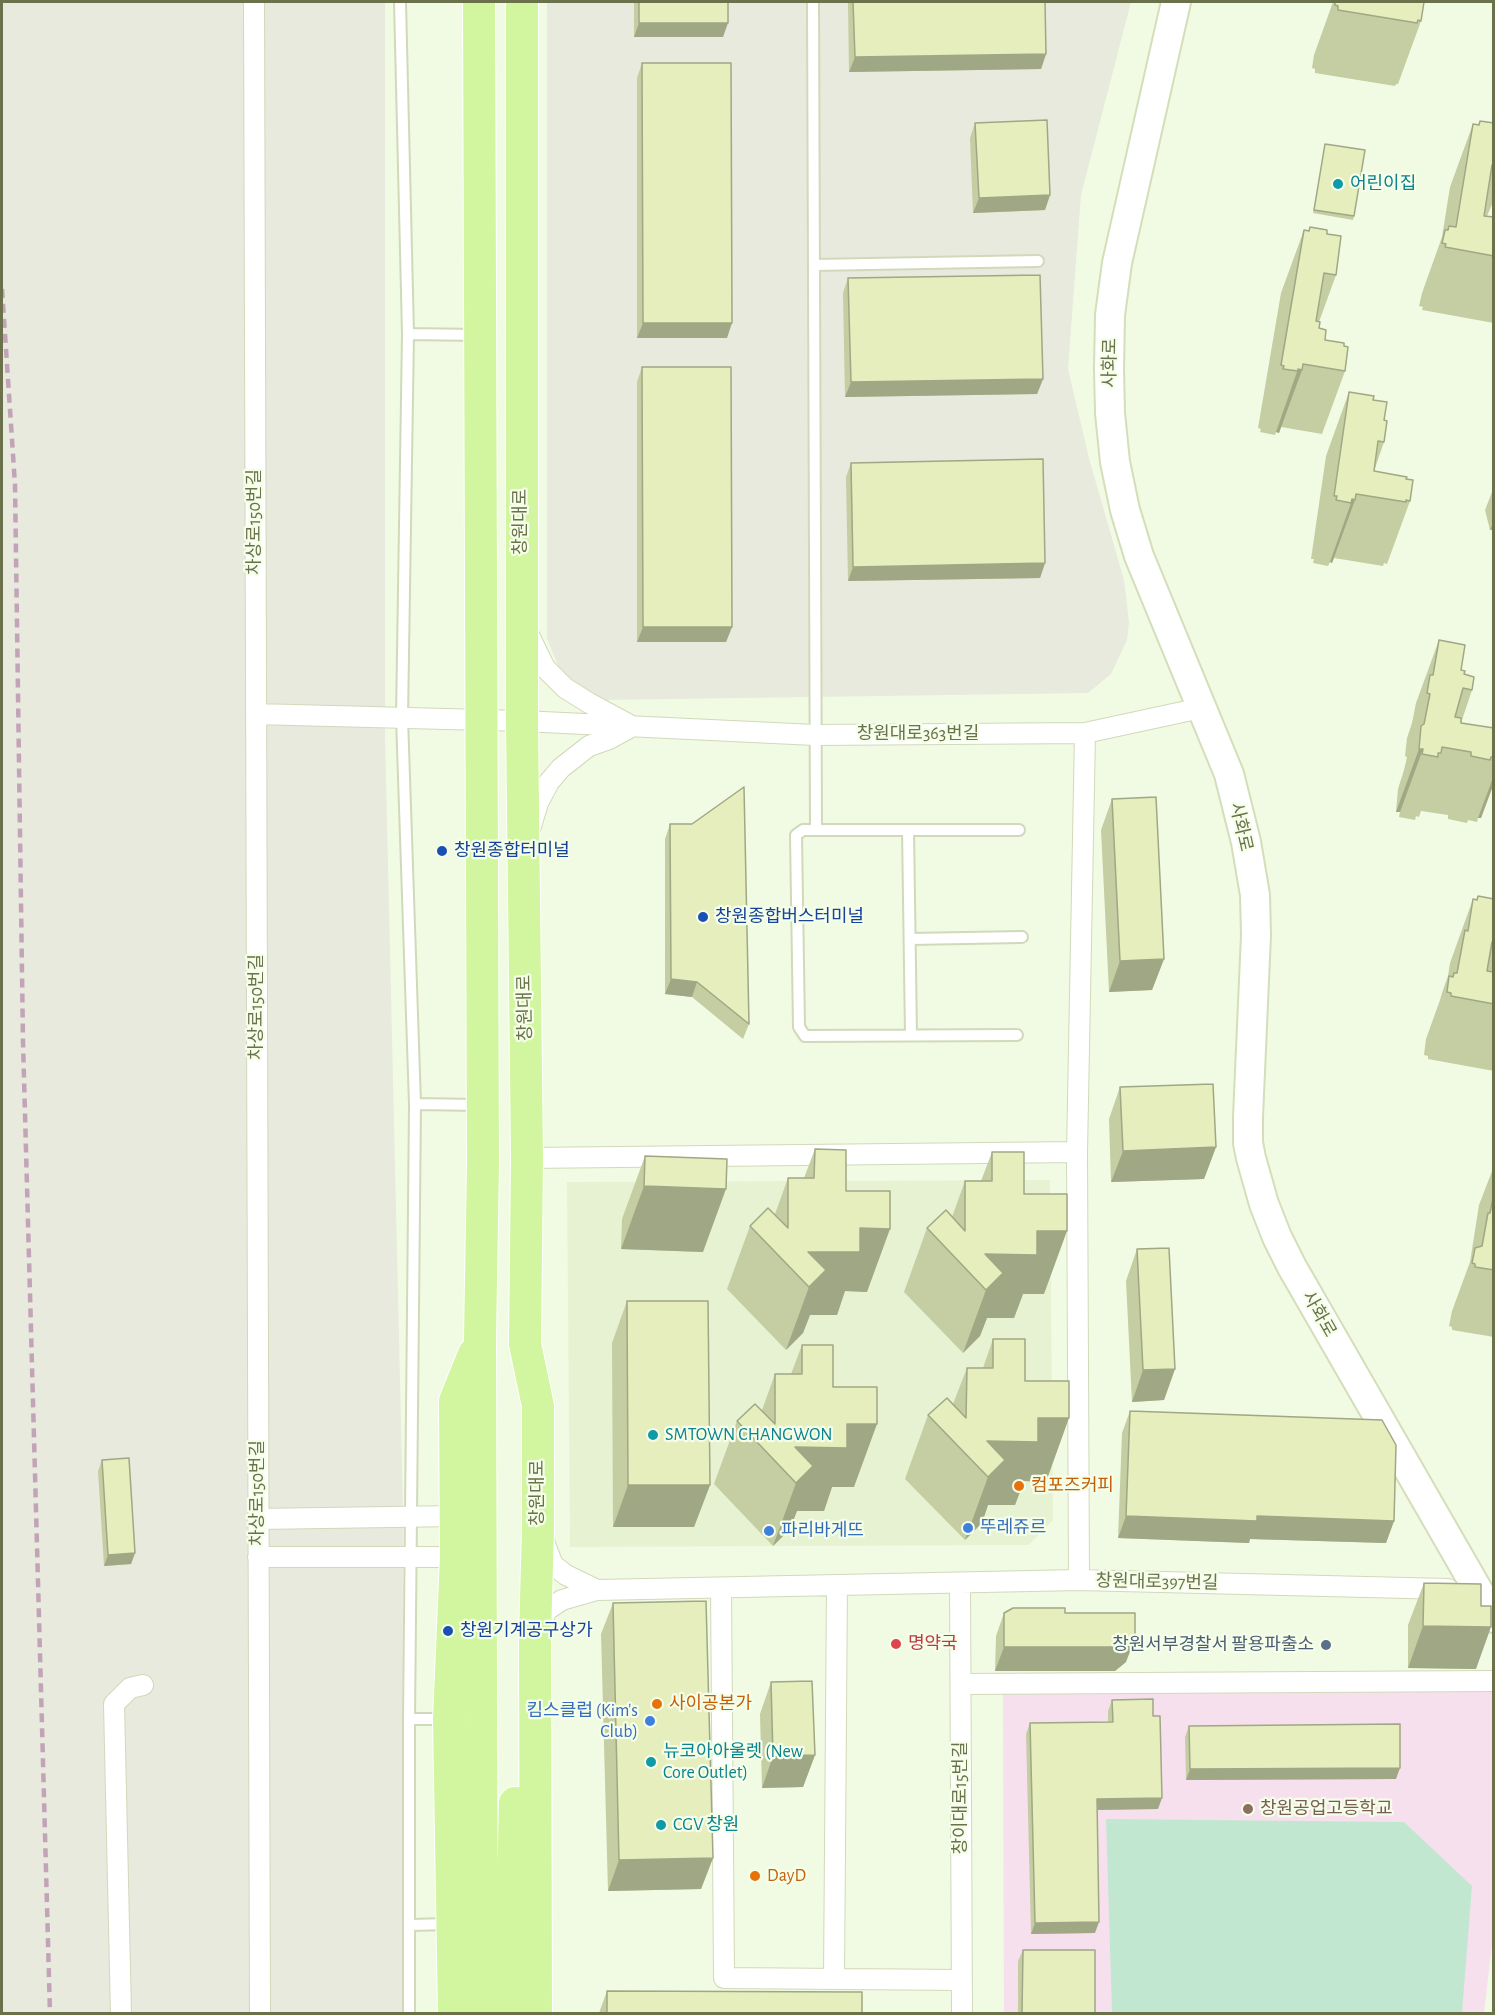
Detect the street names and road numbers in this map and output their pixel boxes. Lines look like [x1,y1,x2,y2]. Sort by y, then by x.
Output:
street label: 사화로 [1099,338,1121,388]
street label: 차상로150번길 [244,469,266,575]
street label: 창원대로 [510,489,532,555]
street label: 창원대로363번길 [857,723,979,745]
street label: 사화로 [1225,800,1257,854]
street label: 차상로150번길 [246,954,268,1060]
street label: 창원대로 [514,975,536,1041]
street label: 사화로 [1297,1287,1341,1341]
street label: 차상로150번길 [247,1440,269,1546]
street label: 창원대로 [527,1460,549,1526]
street label: 창원대로397번길 [1095,1570,1219,1594]
street label: 창이대로15번길 [950,1741,972,1855]

